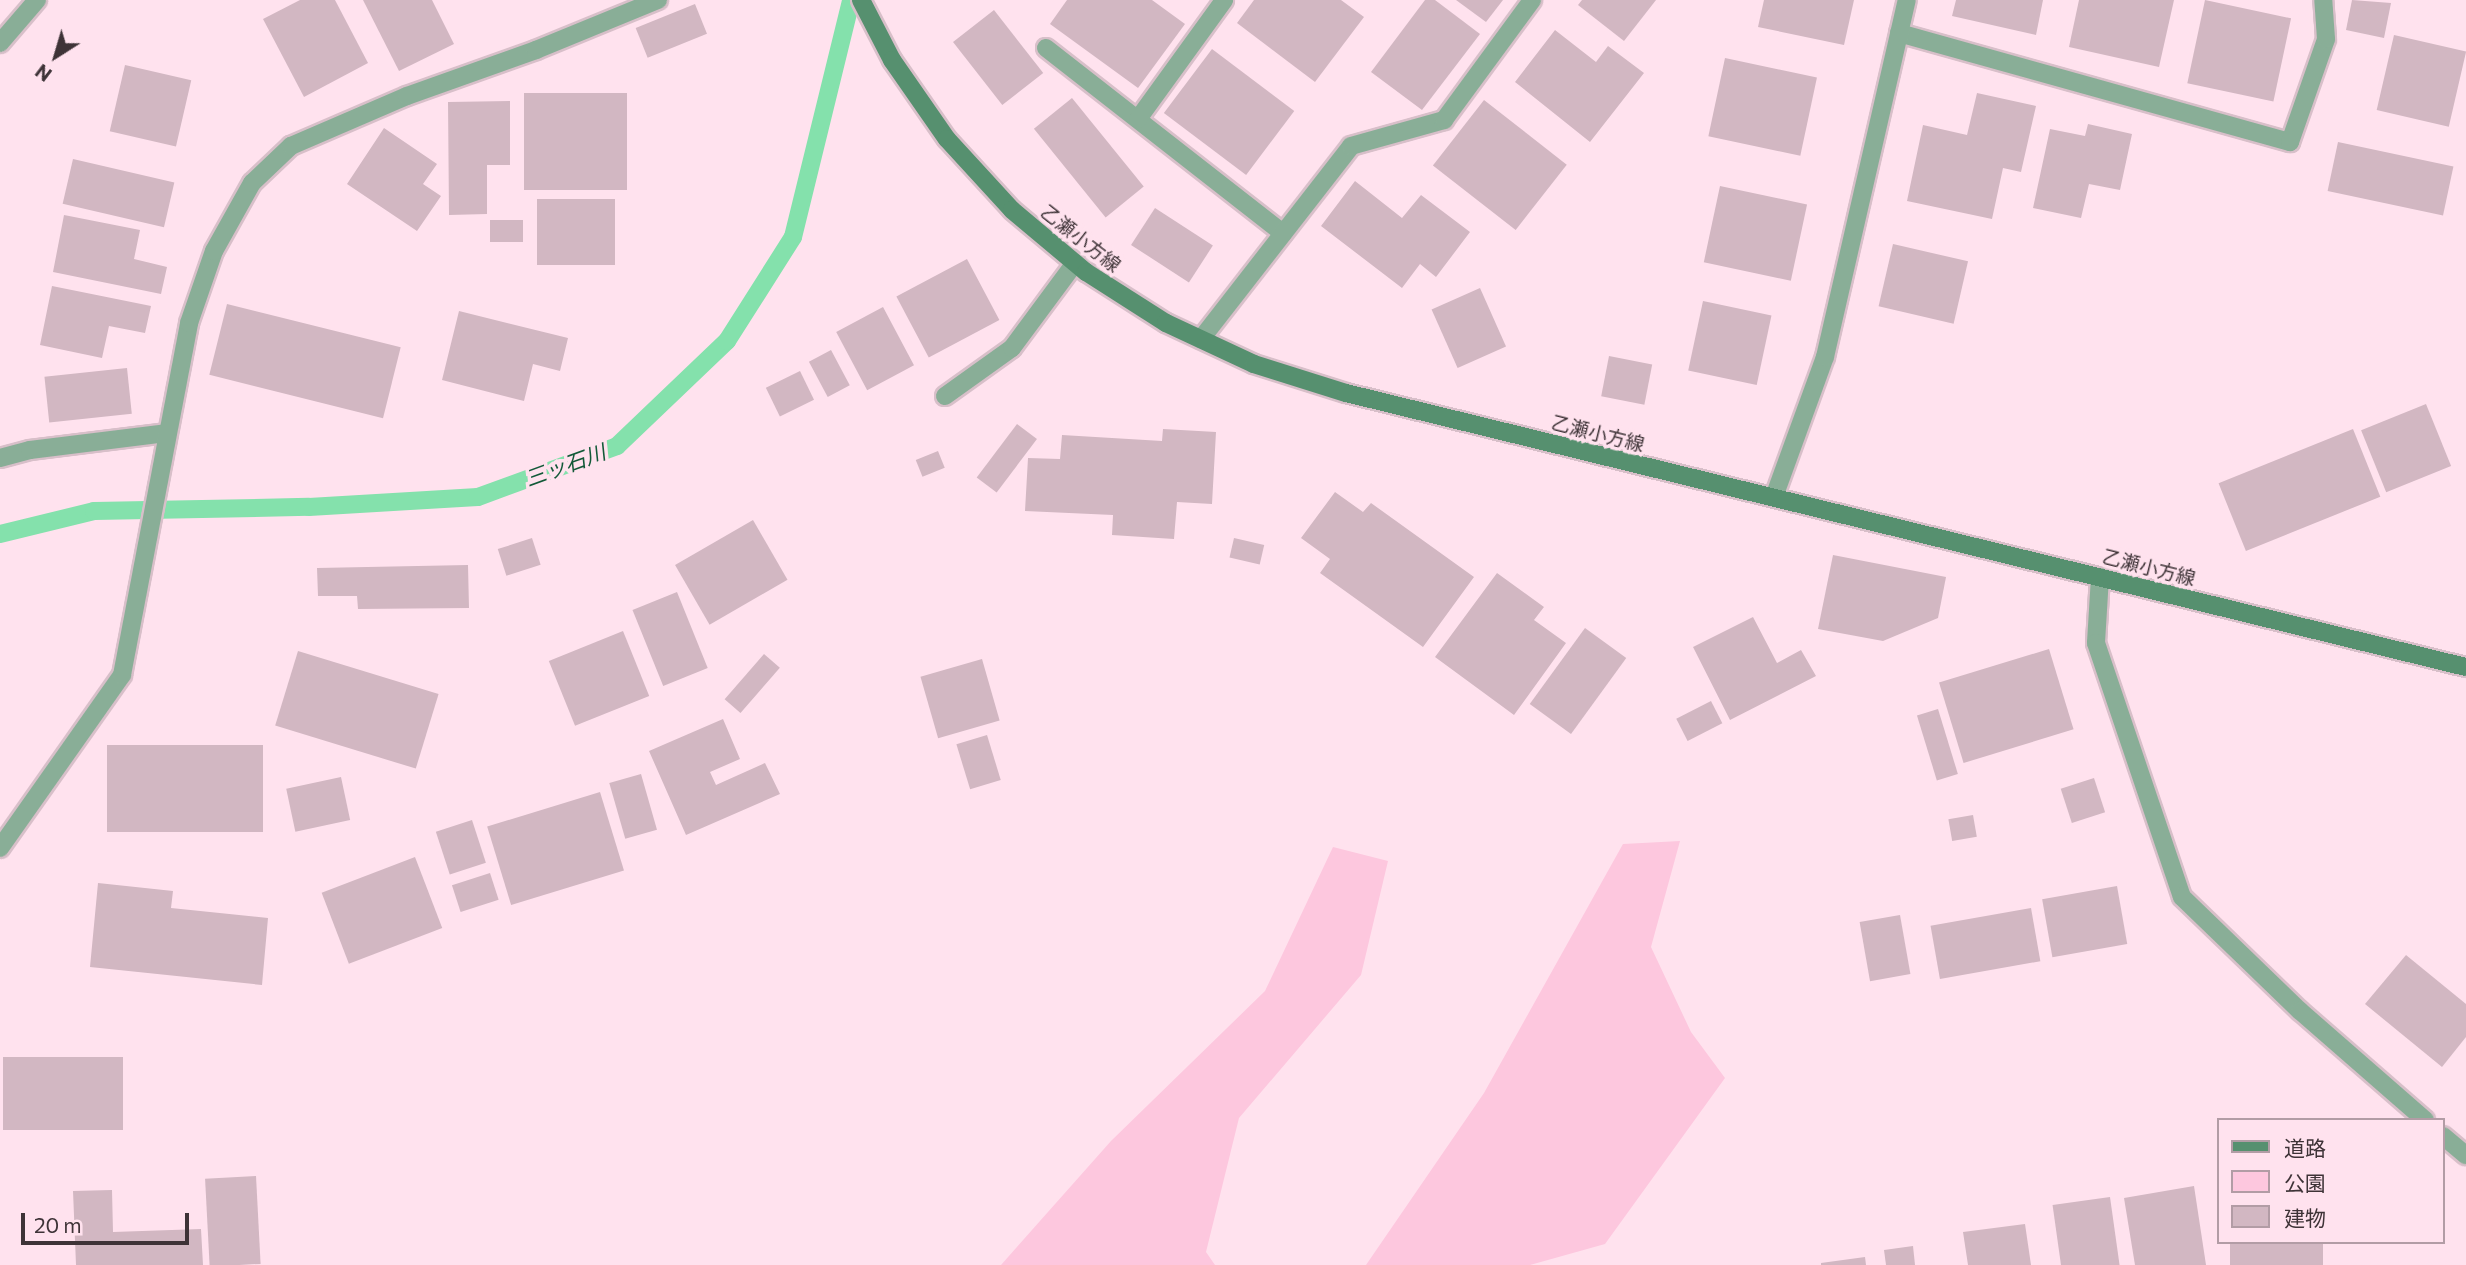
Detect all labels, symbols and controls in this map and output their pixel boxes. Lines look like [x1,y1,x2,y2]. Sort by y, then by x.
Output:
north arrow [21,21,91,91]
text: N [30,60,56,87]
street label: 乙瀬小方線 [1037,200,1125,276]
street label: 乙瀬小方線 [1549,410,1647,456]
water label: 三ッ石川 [521,439,609,491]
street label: 乙瀬小方線 [2100,544,2198,590]
legend [2218,1118,2445,1244]
text: 道路 [2284,1135,2326,1160]
text: 公園 [2284,1170,2326,1195]
scale bar [24,1198,192,1242]
text: 建物 [2284,1205,2326,1230]
text: 20 m [34,1212,82,1237]

